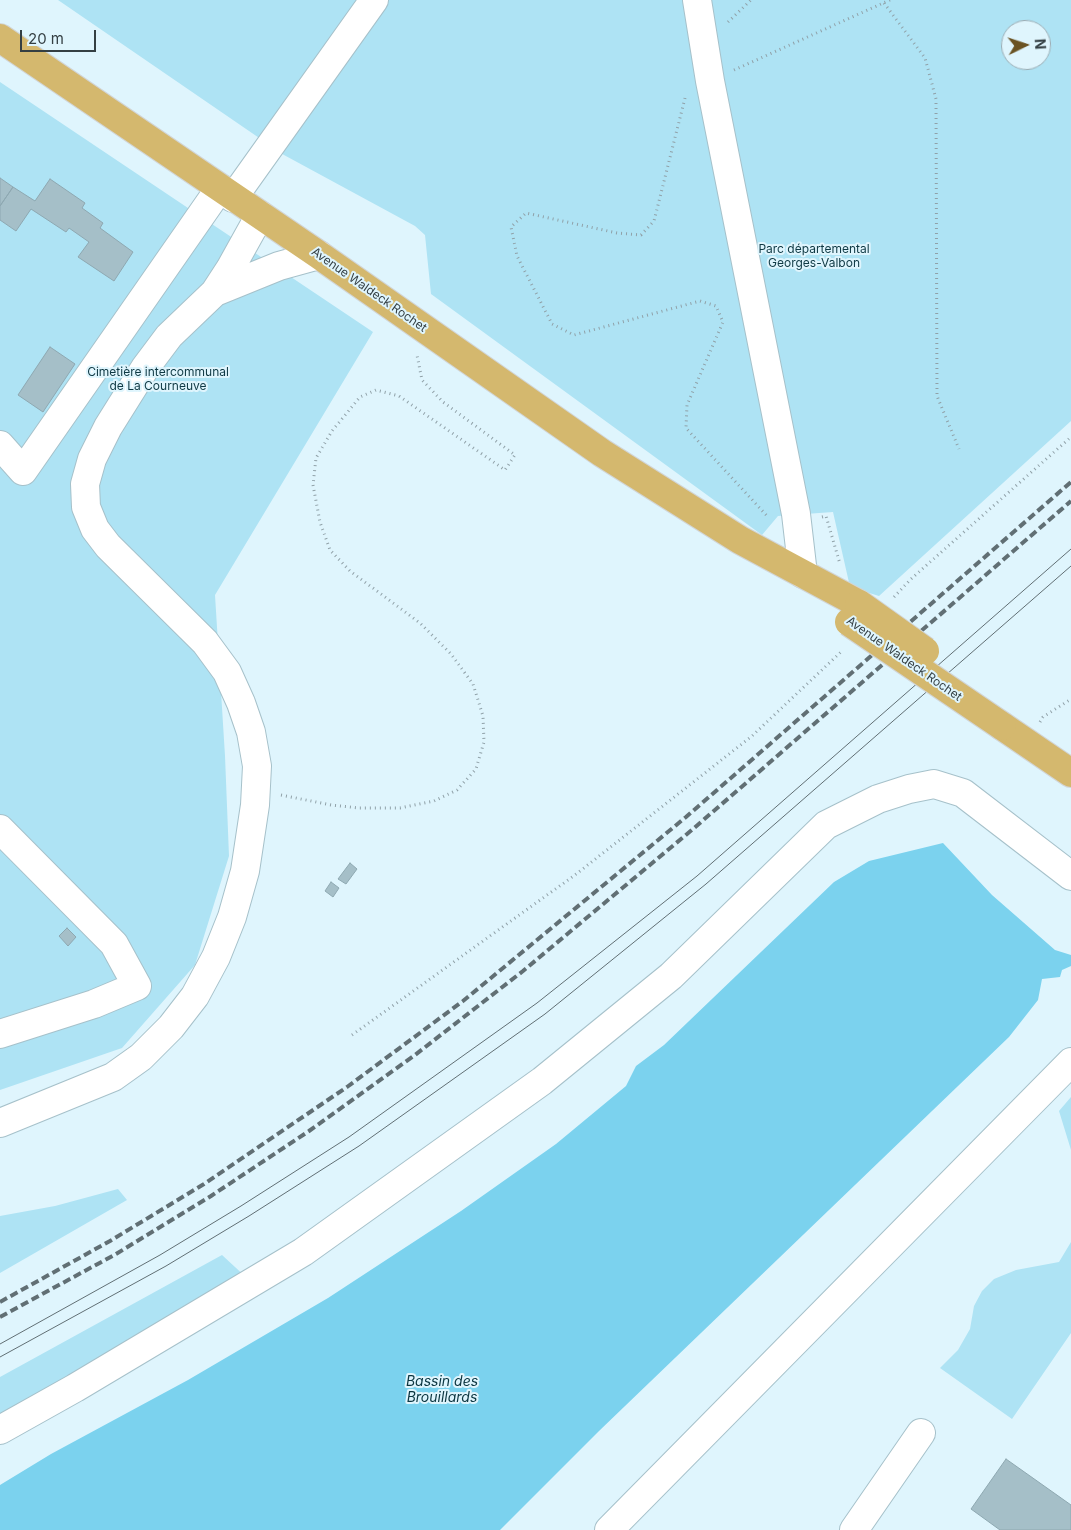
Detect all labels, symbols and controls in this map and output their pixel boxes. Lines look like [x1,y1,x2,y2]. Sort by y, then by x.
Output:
scale bar [22,20,99,52]
north arrow [1001,20,1051,70]
text: 20 m [28,29,64,48]
text: N [1032,38,1049,50]
park label: Parc départemental Georges-Valbon [758,242,870,270]
street label: Avenue Waldeck Rochet [309,245,429,335]
park label: Cimetière intercommunal de La Courneuve [87,365,229,393]
street label: Avenue Waldeck Rochet [844,614,964,704]
water label: Bassin des Brouillards [406,1374,478,1406]

